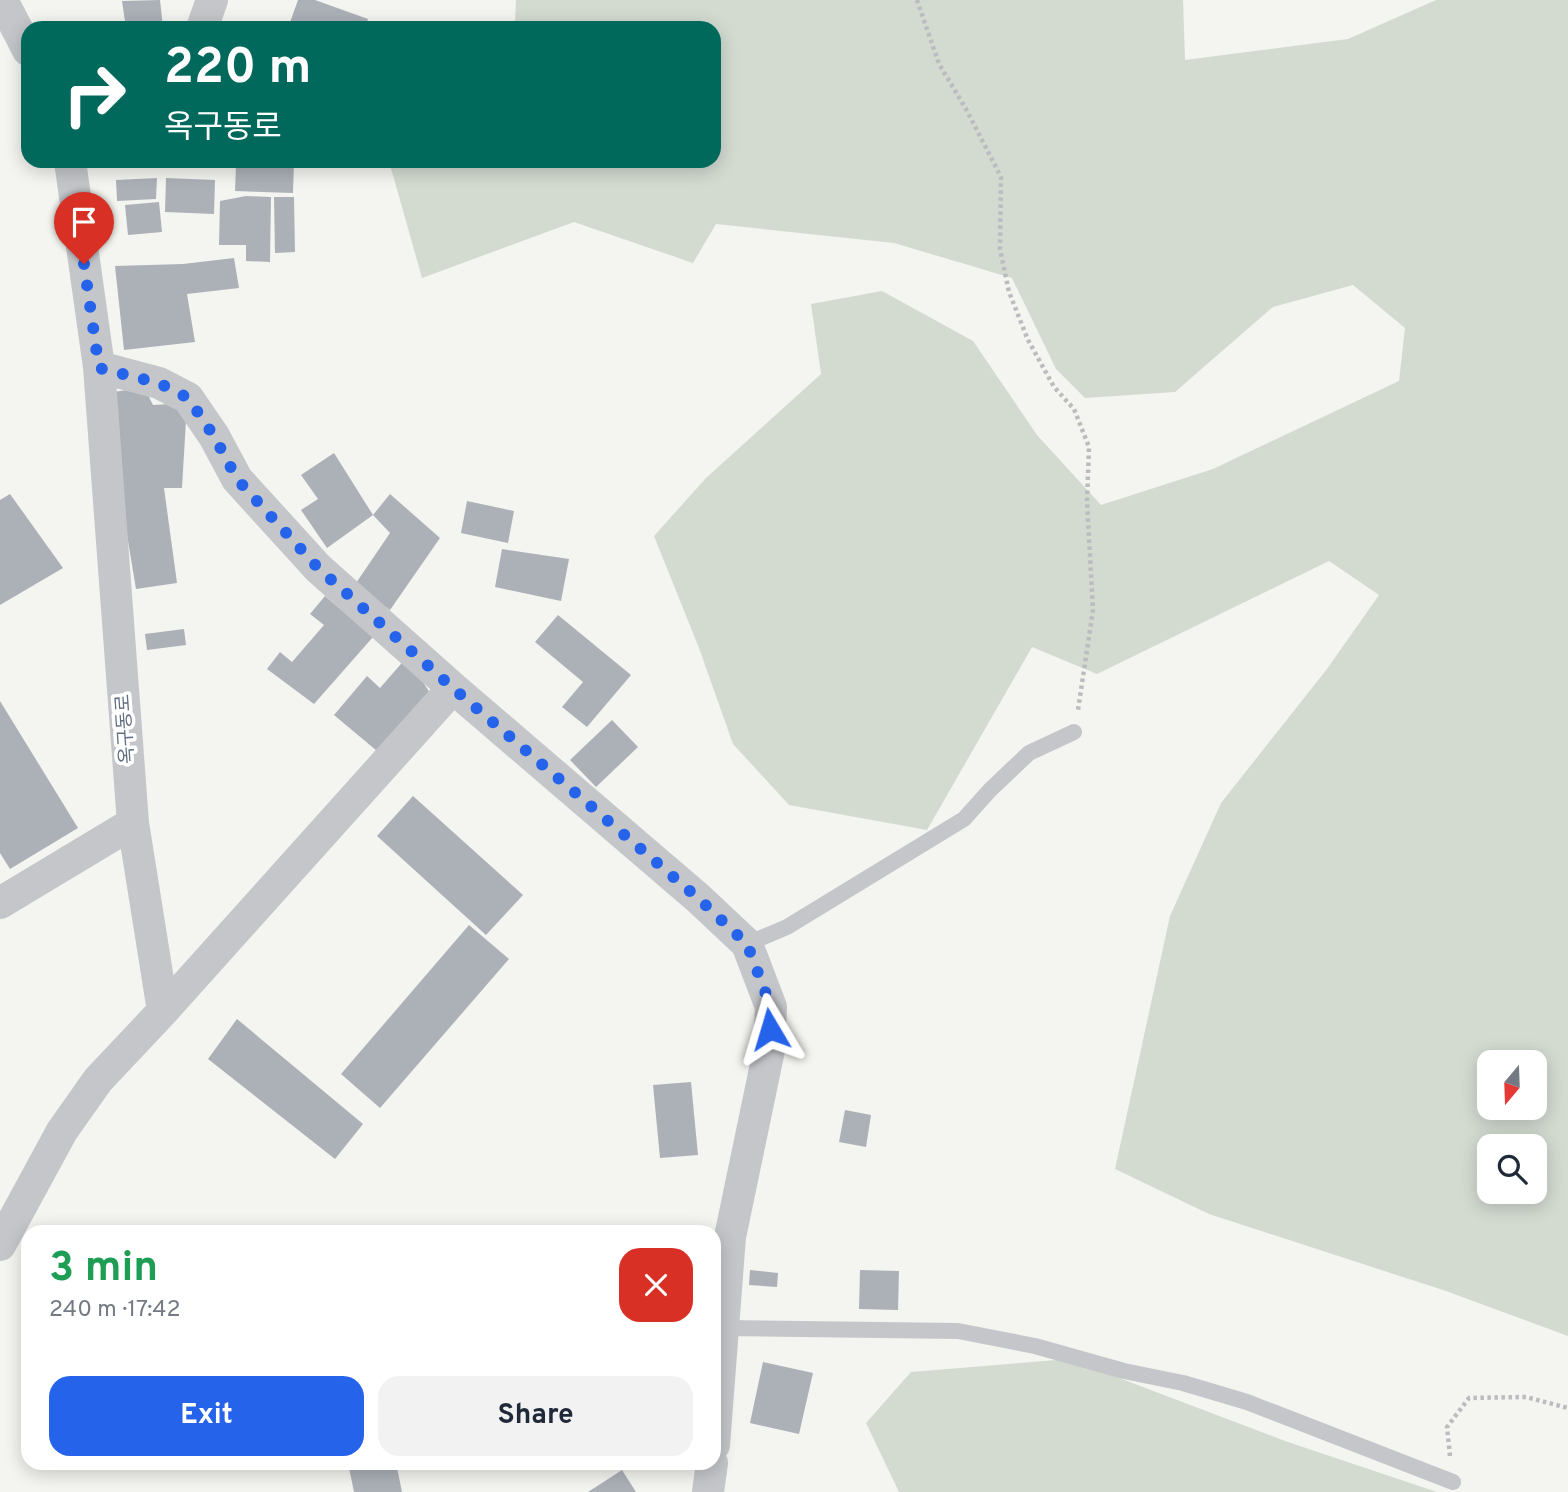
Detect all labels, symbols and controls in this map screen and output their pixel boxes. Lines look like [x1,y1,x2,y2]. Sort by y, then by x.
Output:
text: 220 m [164,39,311,101]
icon: right [49,49,140,140]
text: 옥구동로 [164,109,282,149]
pin [54,192,114,264]
icon: arrive [65,203,103,241]
street label: 옥구동로 [112,693,140,765]
position arrow [733,992,807,1066]
north arrow [1477,1050,1547,1120]
map controls [1477,1050,1547,1204]
button: search [1477,1134,1547,1204]
text: 3 min [49,1243,158,1296]
button: close [619,1248,693,1322]
text: 240 m · 17:42 [49,1296,181,1325]
button: Exit [49,1376,364,1456]
button: Share [378,1376,693,1456]

